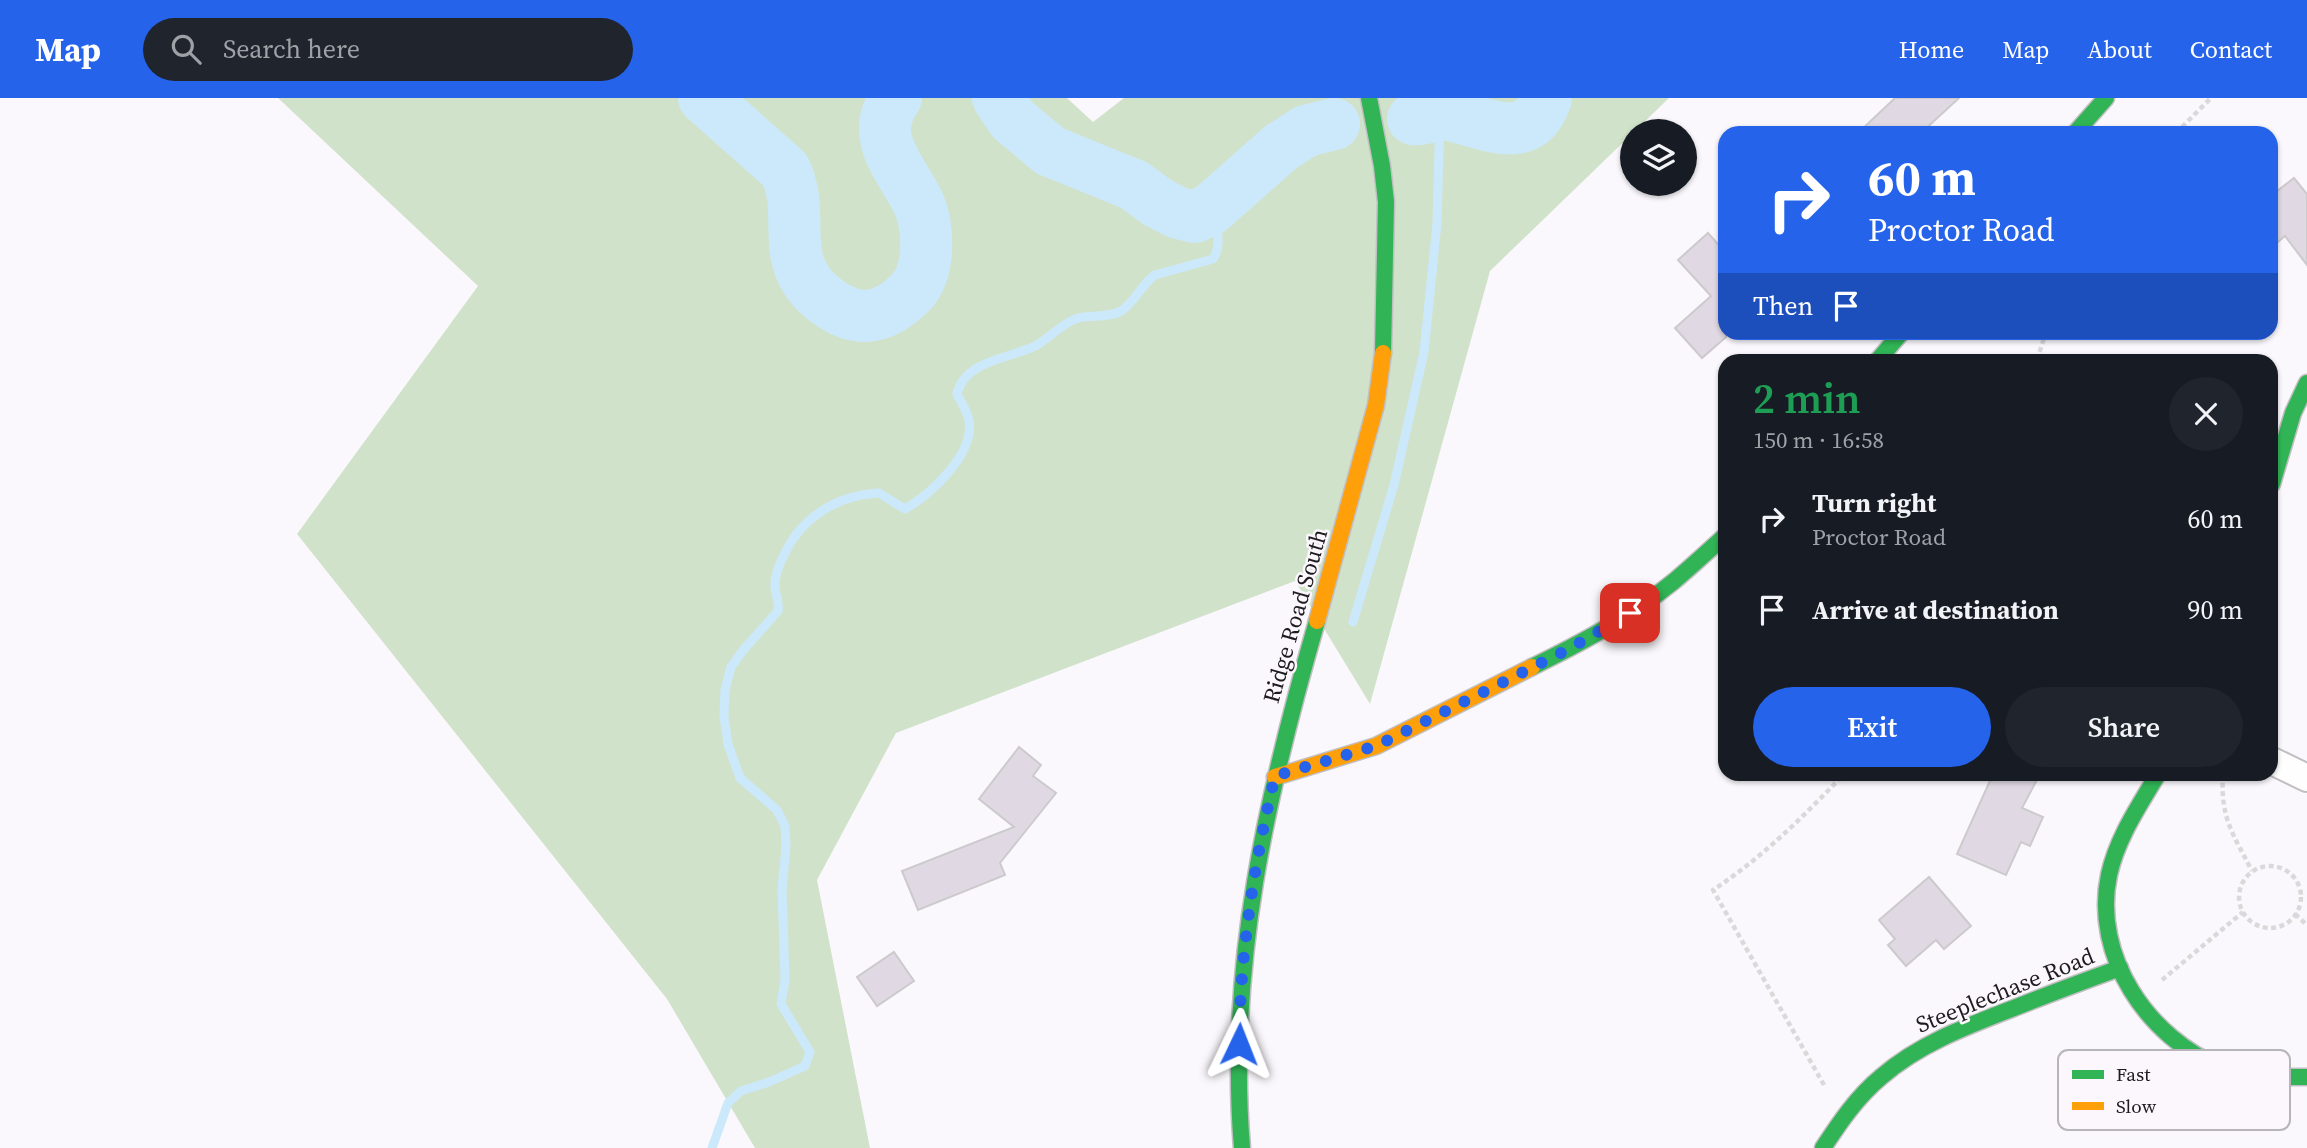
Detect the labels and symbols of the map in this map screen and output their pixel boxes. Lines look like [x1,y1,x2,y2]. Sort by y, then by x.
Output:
street label: Ridge Road South [1255,525,1335,707]
pin [1600,583,1660,643]
street label: Steeplechase Road [1911,940,2099,1040]
position arrow [1202,1007,1276,1081]
legend [2058,1050,2290,1130]
text: Fast [2116,1061,2151,1087]
text: Slow [2116,1093,2157,1119]

